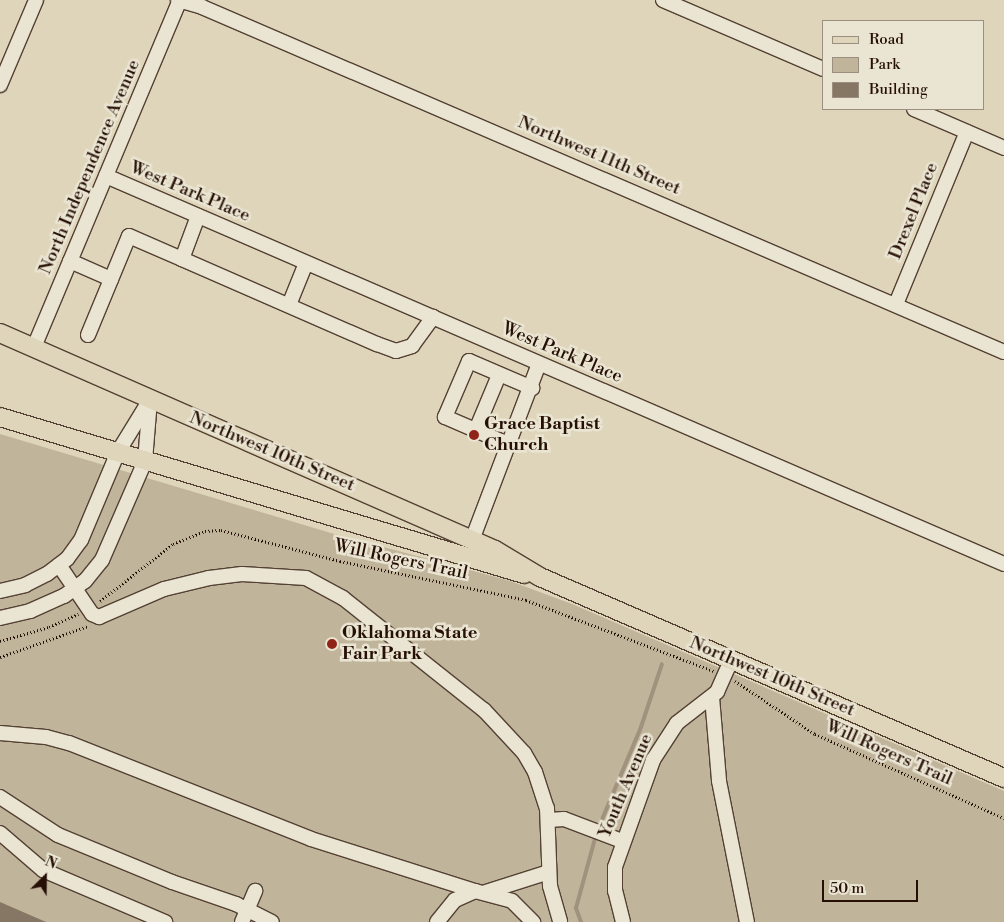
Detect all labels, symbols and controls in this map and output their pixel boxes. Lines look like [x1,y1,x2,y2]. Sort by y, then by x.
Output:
legend [822,20,984,110]
text: Road [869,30,904,49]
text: Park [869,55,900,74]
street label: North Independence Avenue [35,56,145,278]
text: Building [869,80,928,99]
street label: Northwest 11th Street [515,112,683,200]
street label: West Park Place [127,157,253,227]
street label: Drexel Place [885,159,943,263]
street label: West Park Place [499,318,625,388]
street label: Northwest 10th Street [186,407,358,497]
place label: Grace Baptist Church [484,414,600,456]
marker: Grace Baptist Church [468,429,480,441]
street label: Will Rogers Trail [332,535,470,585]
place label: Oklahoma State Fair Park [342,623,477,666]
street label: Northwest 10th Street [686,632,858,722]
marker: Oklahoma State Fair Park [326,638,338,650]
street label: Will Rogers Trail [823,715,955,791]
street label: Youth Avenue [594,731,658,841]
north arrow [20,852,70,902]
text: N [42,853,59,874]
scale bar [824,870,920,902]
text: 50 m [830,879,864,898]

